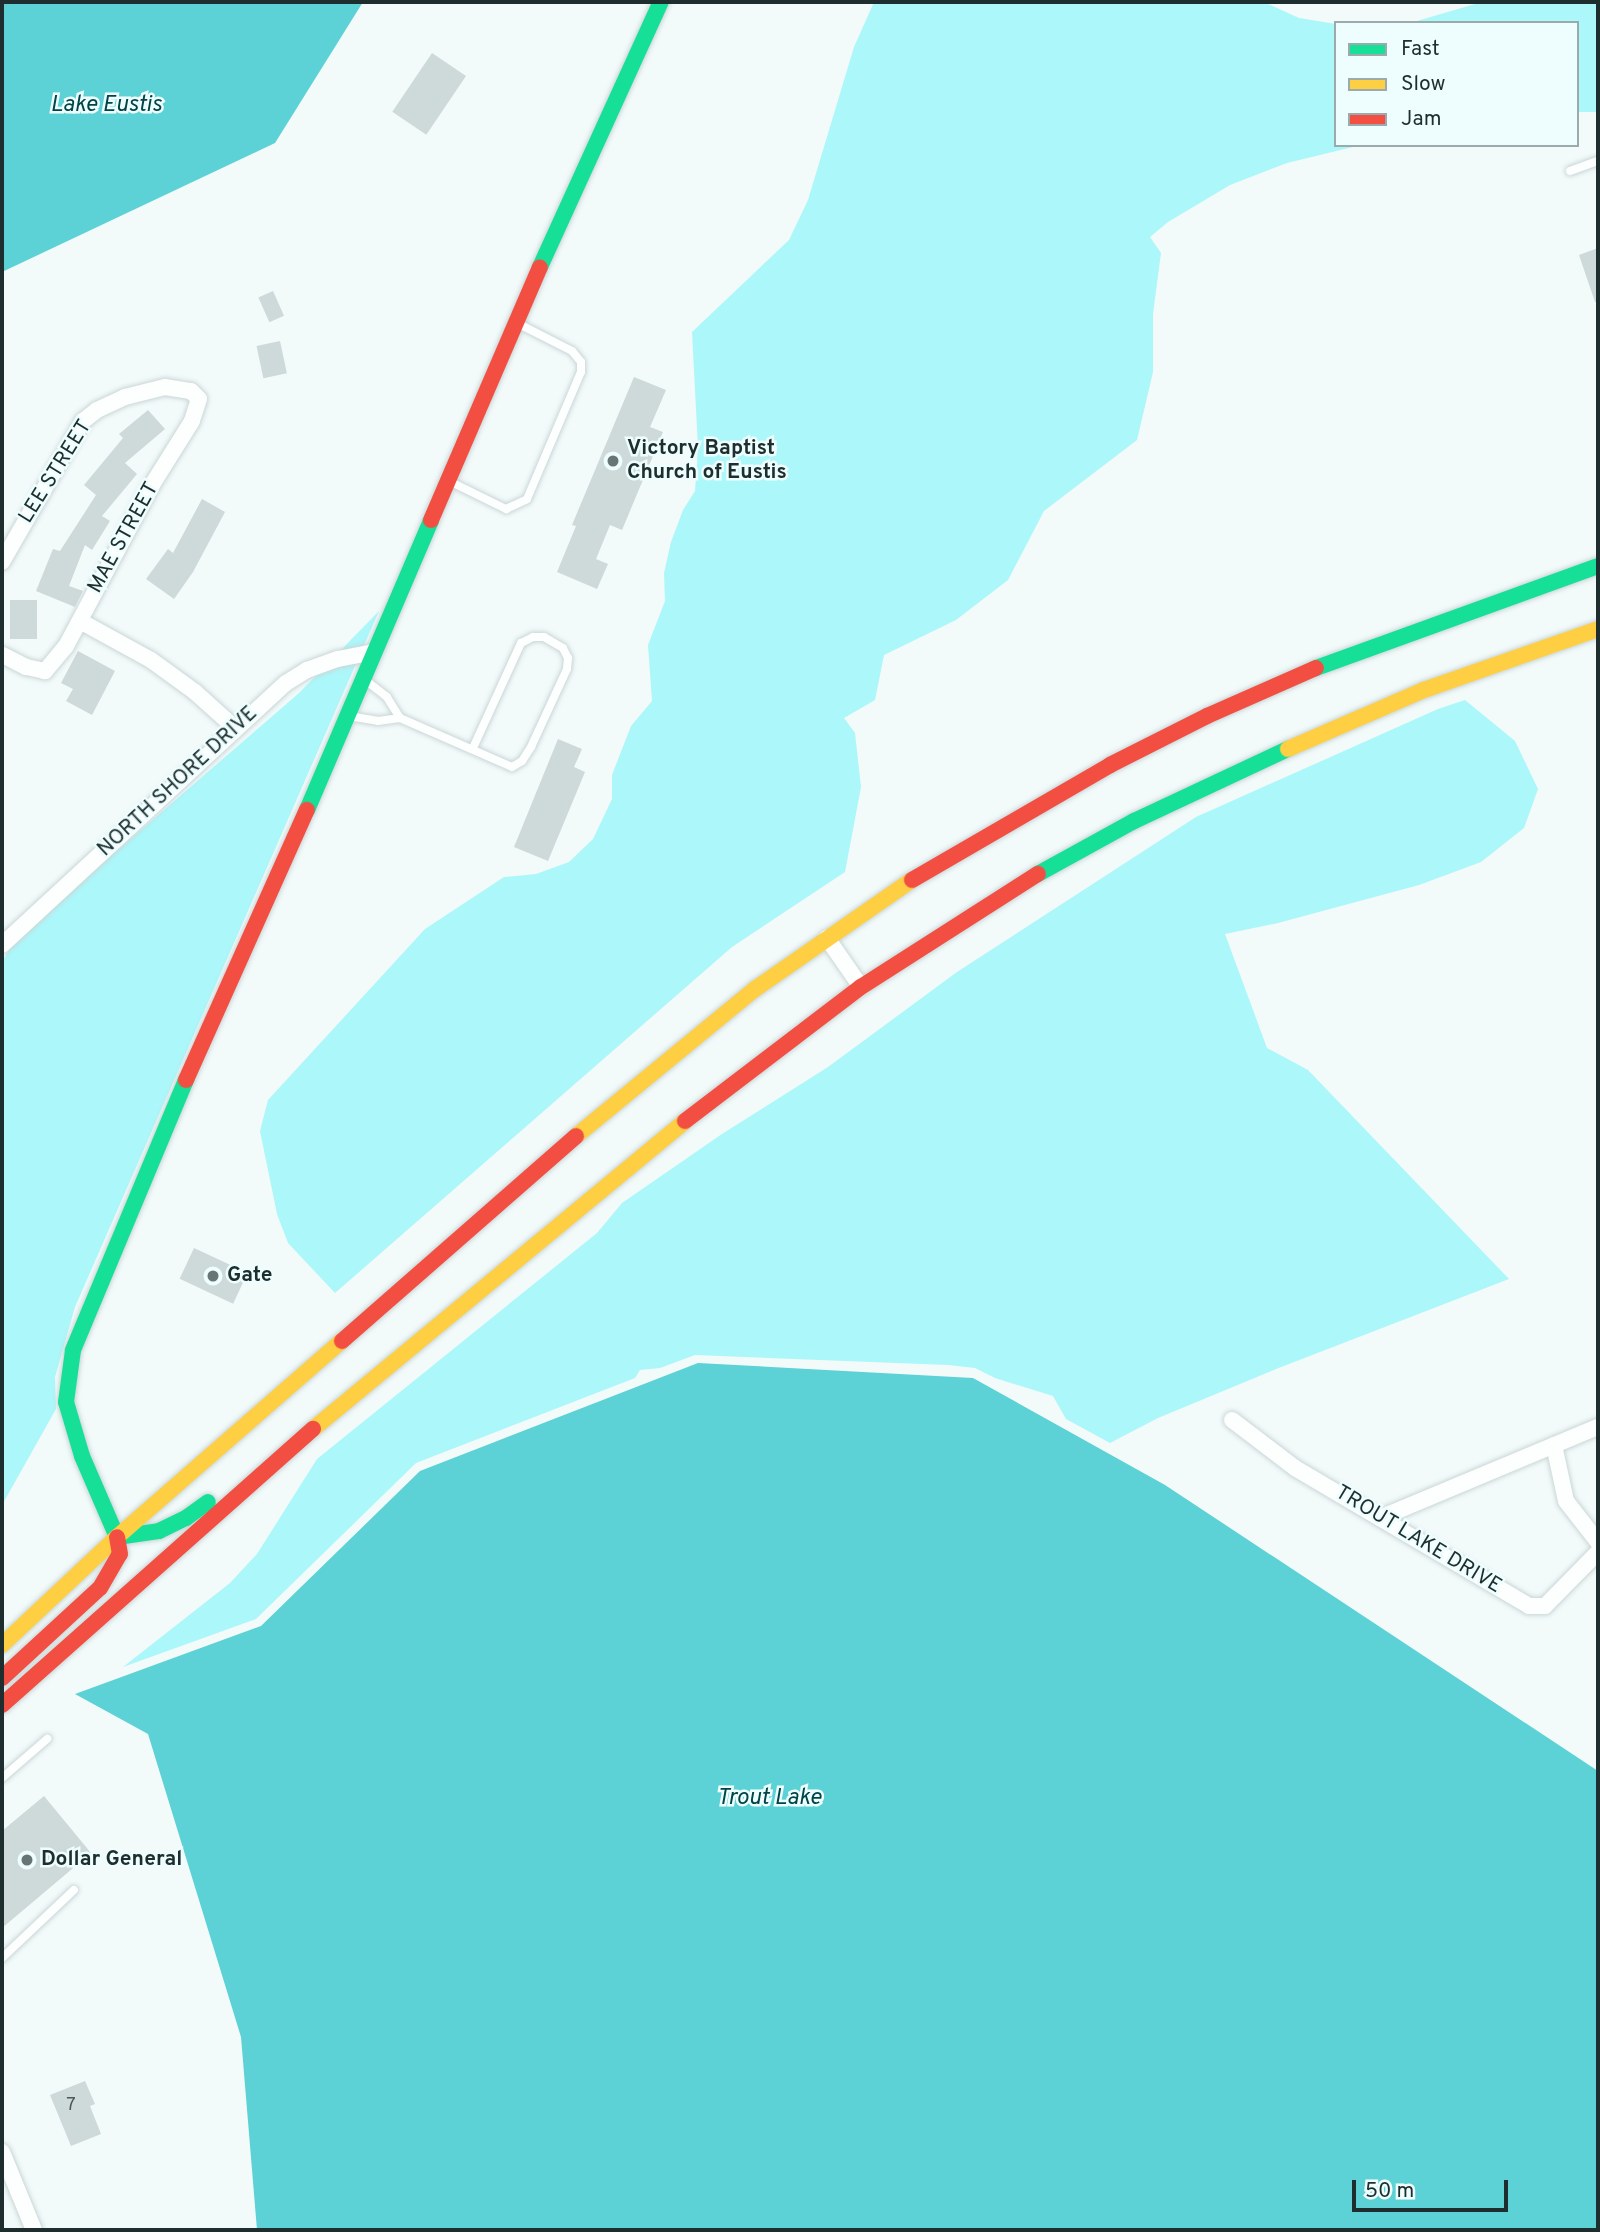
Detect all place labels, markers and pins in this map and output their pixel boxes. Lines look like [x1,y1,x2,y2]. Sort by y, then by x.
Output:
place label: Victory Baptist Church of Eustis [627,436,787,486]
marker: Victory Baptist Church of Eustis [605,453,621,469]
place label: Gate [227,1263,273,1289]
marker: Gate [205,1268,221,1284]
place label: Dollar General [41,1847,182,1873]
marker: Dollar General [19,1852,35,1868]

